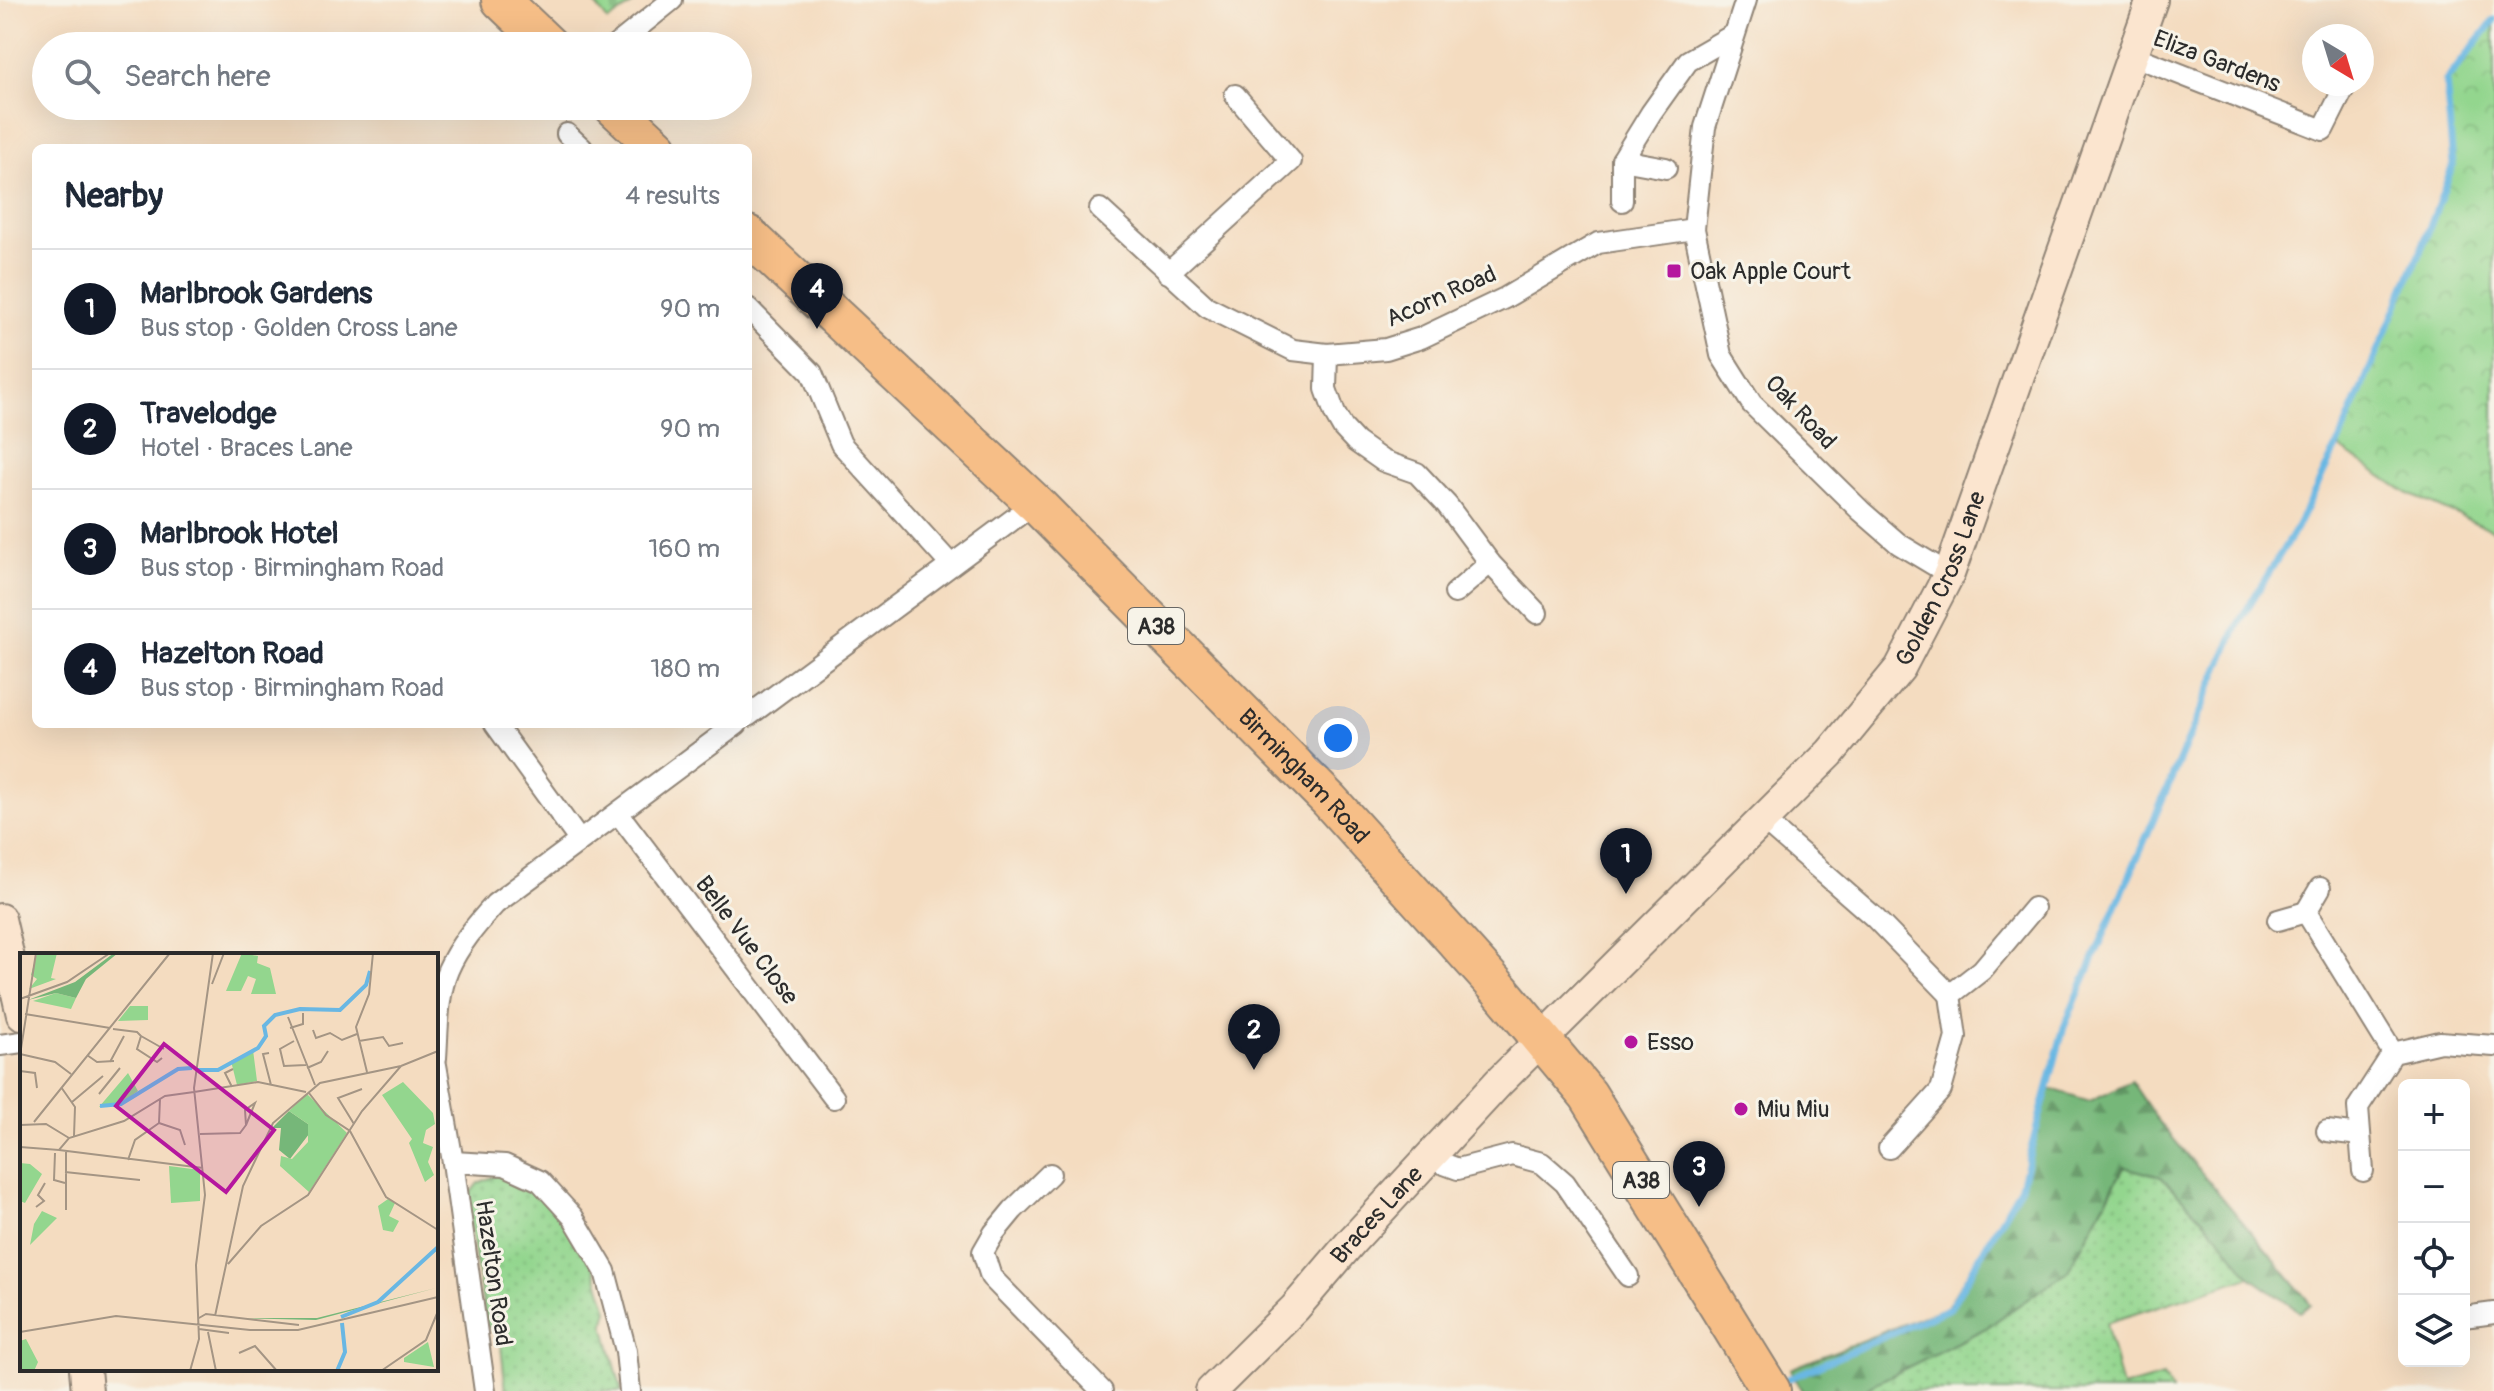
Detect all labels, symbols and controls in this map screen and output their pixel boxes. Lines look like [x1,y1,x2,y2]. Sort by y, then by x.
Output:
street label: Eliza Gardens [2149,24,2285,99]
north arrow [2302,24,2374,96]
search box [32,32,752,120]
icon: search [60,54,104,98]
text: Search here [124,58,271,95]
text: Nearby [64,175,163,218]
text: 4 results [625,180,720,212]
place label: Oak Apple Court [1690,257,1851,286]
street label: Acorn Road [1382,259,1501,334]
marker: Oak Apple Court [1665,262,1683,280]
pin: 4 [791,263,843,329]
text: Marlbrook Gardens [140,275,372,312]
text: 1 [85,293,95,325]
text: 90 m [660,293,720,325]
text: Bus stop · Golden Cross Lane [140,312,458,344]
street label: Oak Road [1759,369,1842,456]
text: Travelodge [140,395,276,432]
text: 2 [83,413,97,445]
text: 90 m [660,413,720,445]
text: Hotel · Braces Lane [140,432,352,464]
street label: Golden Cross Lane [1890,487,1992,671]
text: Marlbrook Hotel [140,515,339,552]
text: 3 [83,533,97,565]
text: 160 m [648,533,720,565]
text: Bus stop · Birmingham Road [140,552,444,584]
road number: A38 [1128,608,1184,644]
text: Hazelton Road [140,635,324,672]
text: 4 [82,653,98,685]
text: 180 m [650,653,720,685]
text: Bus stop · Birmingham Road [140,672,444,704]
street label: Birmingham Road [1232,703,1375,850]
your location [1318,718,1358,758]
pin: 1 [1600,828,1652,894]
street label: Belle Vue Close [689,870,804,1010]
inset map [20,953,438,1371]
pin: 2 [1228,1004,1280,1070]
place label: Esso [1647,1028,1694,1057]
marker: Esso [1622,1033,1640,1051]
map controls [2398,1079,2470,1367]
button: + [2398,1079,2470,1151]
place label: Miu Miu [1757,1095,1829,1124]
marker: Miu Miu [1732,1100,1750,1118]
pin: 3 [1673,1141,1725,1207]
button: − [2398,1151,2470,1223]
street label: Braces Lane [1325,1160,1429,1270]
road number: A38 [1613,1162,1669,1198]
street label: Hazelton Road [469,1198,518,1348]
button: locate [2398,1223,2470,1295]
button: layers [2398,1295,2470,1367]

